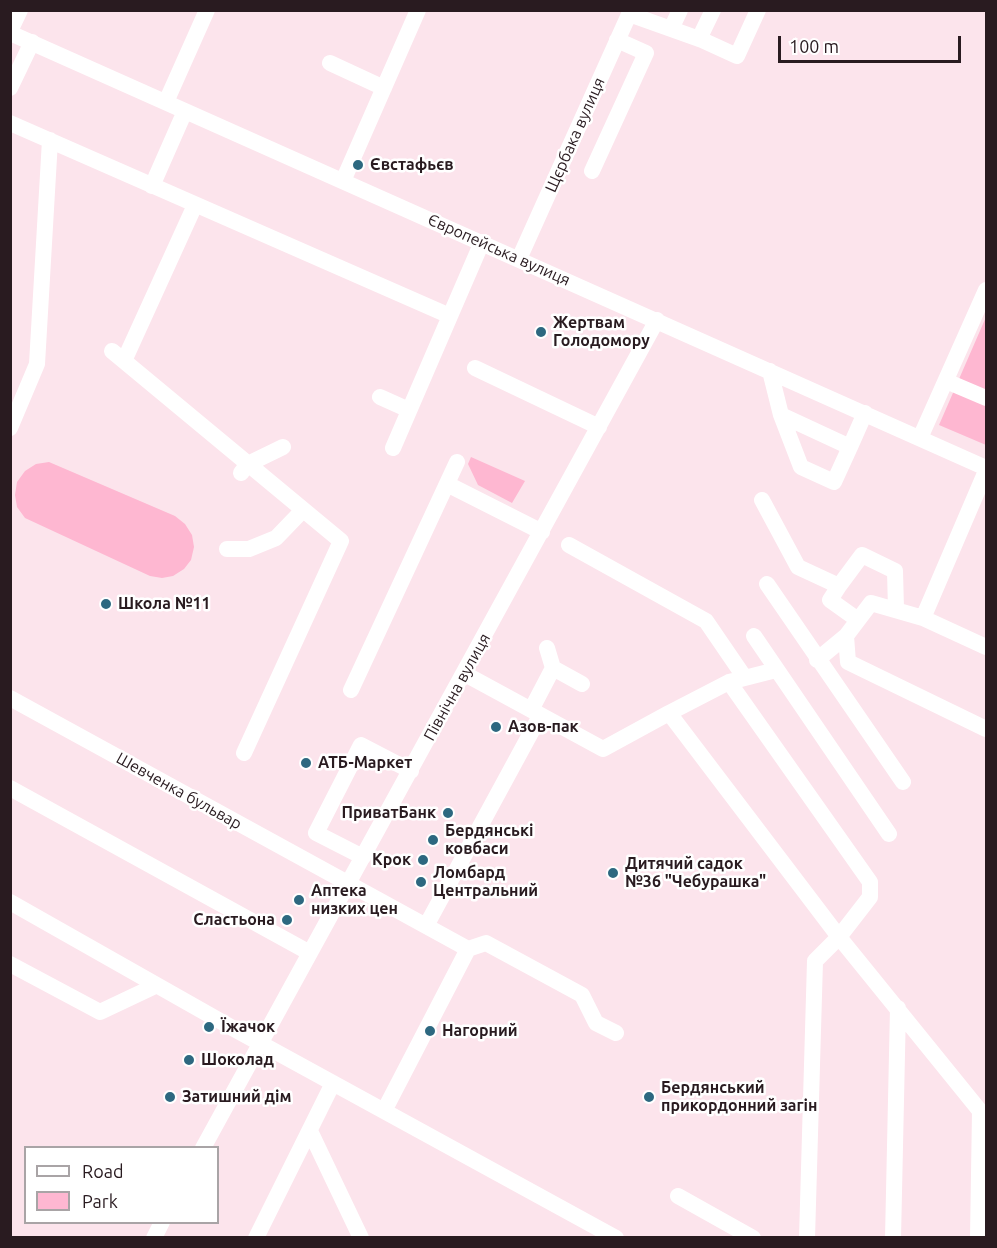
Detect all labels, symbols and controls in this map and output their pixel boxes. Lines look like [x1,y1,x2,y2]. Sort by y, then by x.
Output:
scale bar [781,24,964,62]
text: 100 m [789,36,839,56]
street label: Щєрбака вулиця [541,75,609,195]
place label: Євстафьєв [370,155,454,175]
marker: Євстафьєв [351,158,365,172]
street label: Європейська вулиця [425,210,573,290]
place label: Жертвам Голодомору [553,313,650,351]
marker: Жертвам Голодомору [534,325,548,339]
place label: Школа №11 [118,594,211,614]
marker: Школа №11 [99,597,113,611]
street label: Північна вулиця [420,630,494,744]
place label: Азов-пак [508,717,579,737]
marker: Азов-пак [489,720,503,734]
street label: Шевченка бульвар [113,748,245,834]
place label: АТБ-Маркет [318,753,412,773]
marker: АТБ-Маркет [299,756,313,770]
place label: ПриватБанк [341,803,436,823]
marker: ПриватБанк [441,806,455,820]
place label: Бердянські ковбаси [445,821,533,859]
marker: Бердянські ковбаси [426,833,440,847]
place label: Крок [372,850,411,870]
marker: Крок [416,853,430,867]
place label: Дитячий садок №36 "Чебурашка" [625,854,766,892]
place label: Ломбард Центральний [433,863,538,901]
marker: Дитячий садок №36 "Чебурашка" [606,866,620,880]
marker: Ломбард Центральний [414,875,428,889]
place label: Аптека низких цен [311,881,398,919]
marker: Аптека низких цен [292,893,306,907]
place label: Сластьона [193,910,275,930]
marker: Сластьона [280,913,294,927]
place label: Їжачок [221,1017,275,1037]
marker: Їжачок [202,1020,216,1034]
place label: Нагорний [442,1021,518,1041]
marker: Нагорний [423,1024,437,1038]
place label: Шоколад [201,1050,274,1070]
marker: Шоколад [182,1053,196,1067]
place label: Бердянський прикордонний загін [661,1078,817,1116]
place label: Затишний дім [182,1087,292,1107]
marker: Затишний дім [163,1090,177,1104]
marker: Бердянський прикордонний загін [642,1090,656,1104]
legend [24,1146,219,1224]
text: Road [82,1161,124,1181]
text: Park [82,1191,118,1211]

